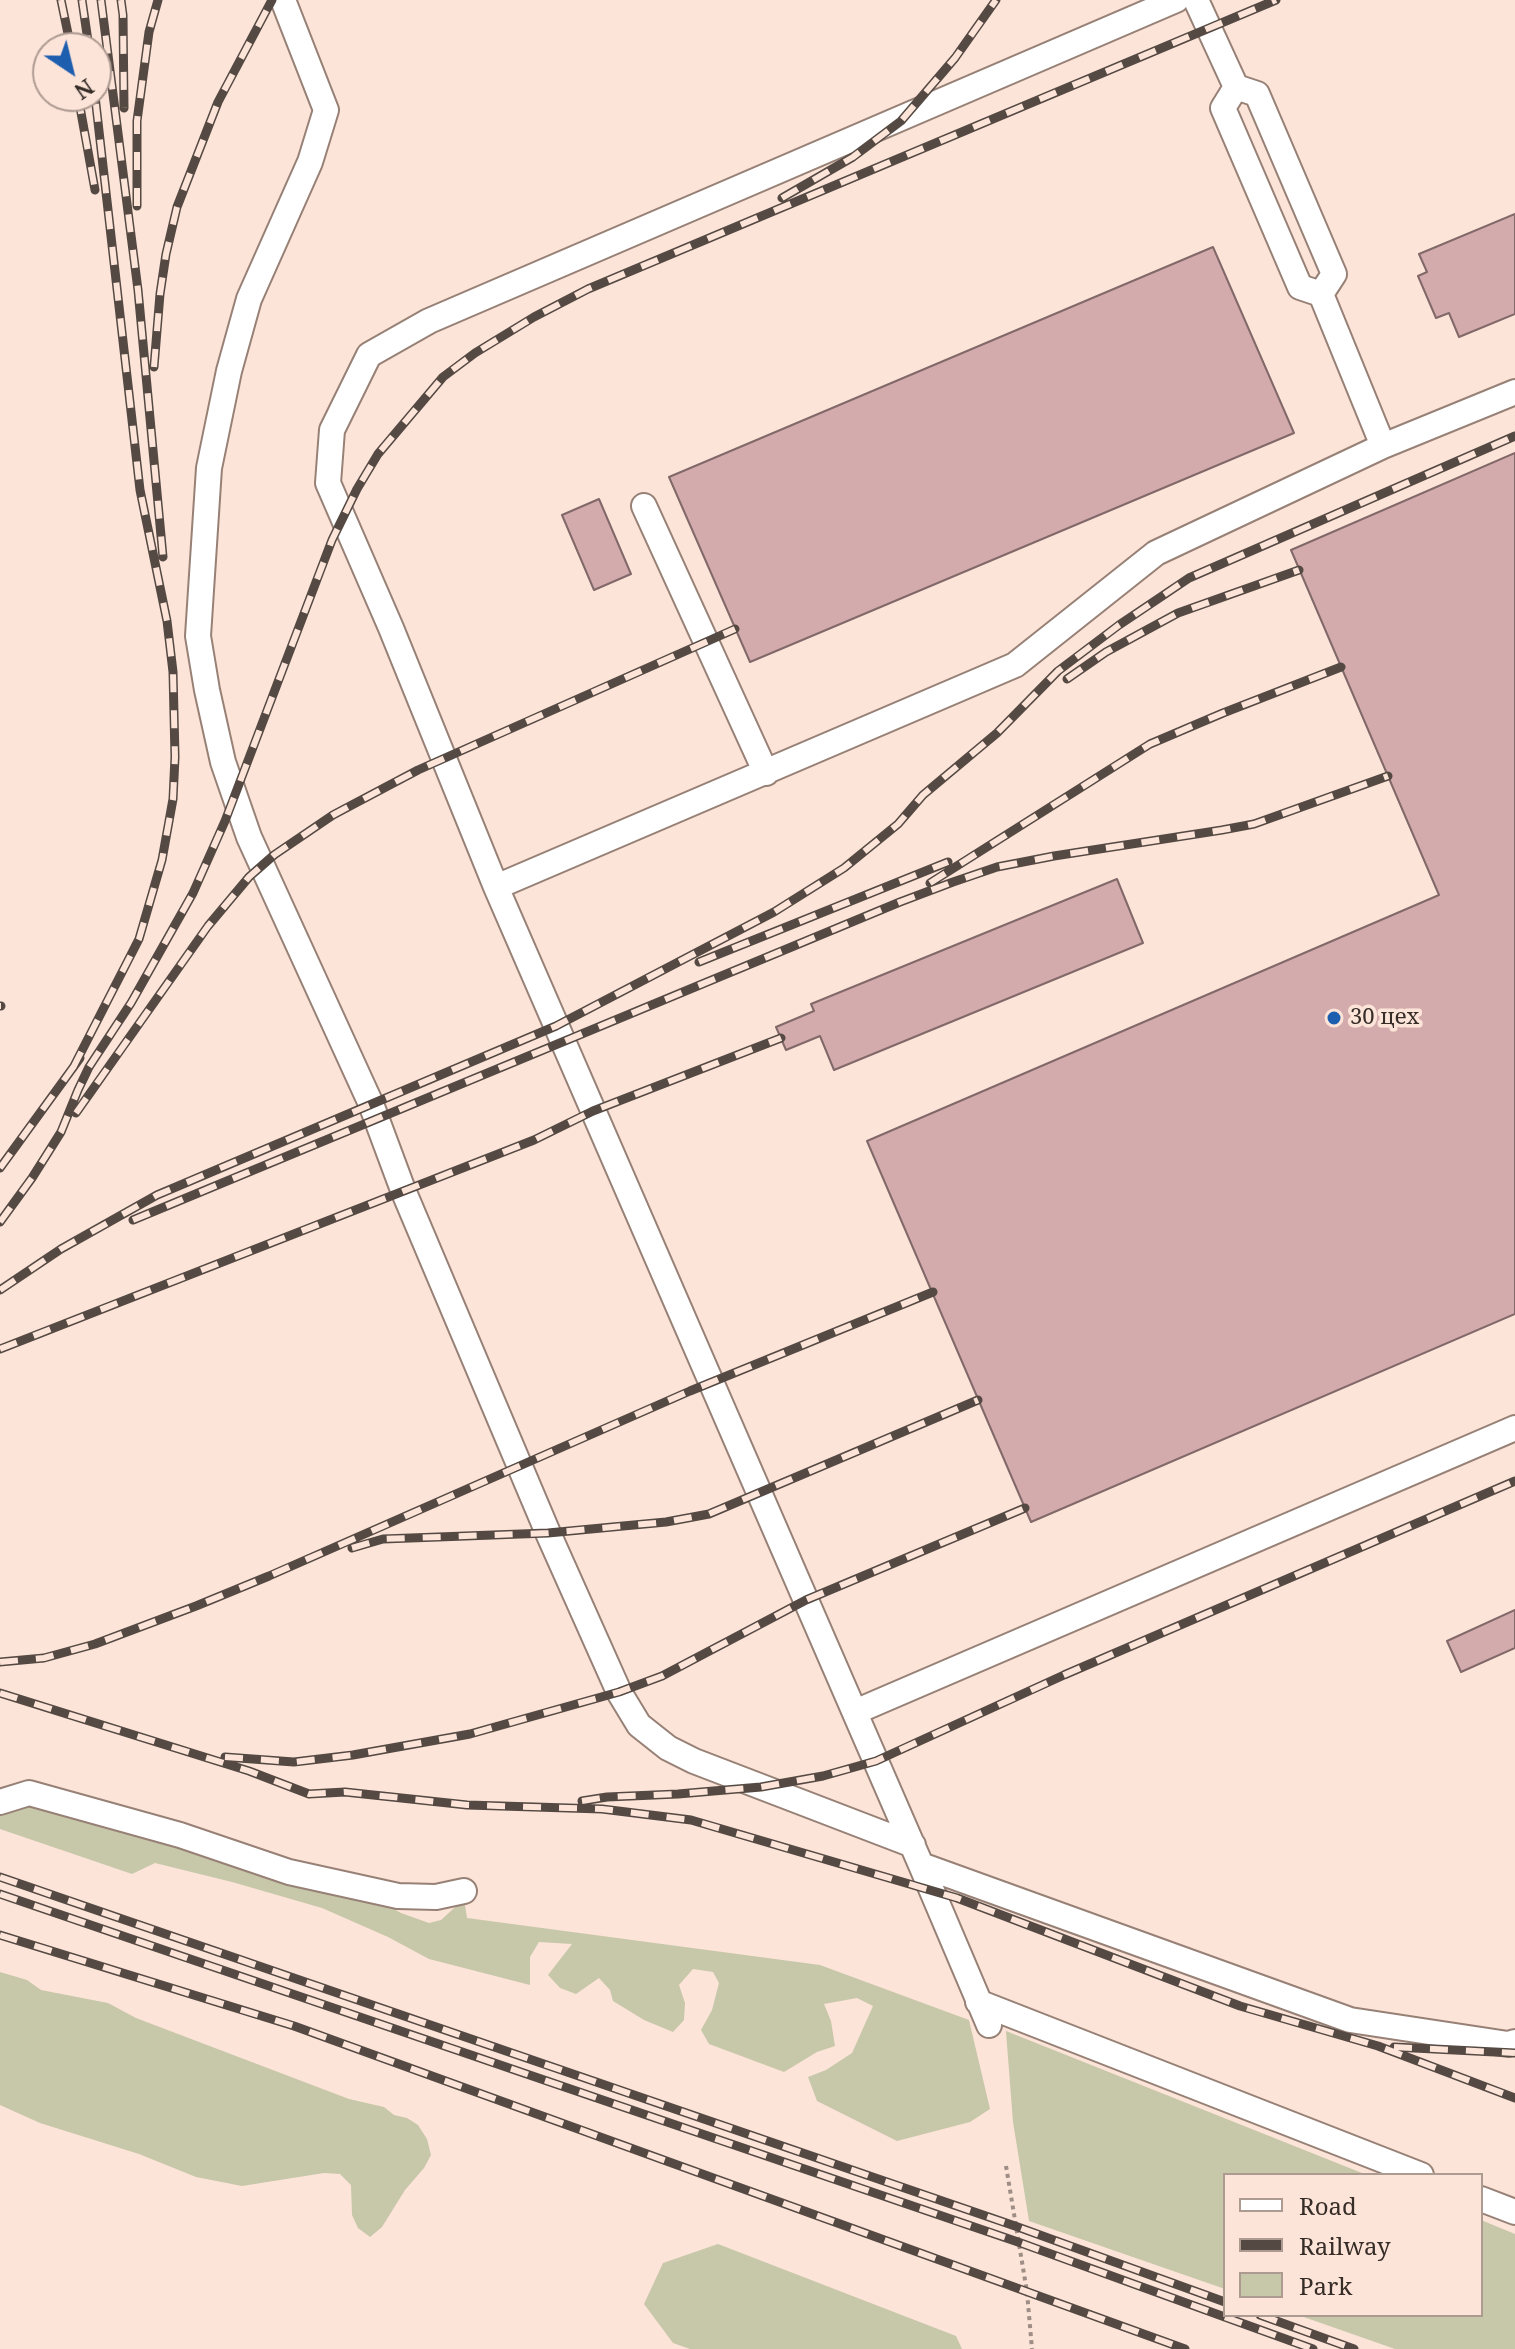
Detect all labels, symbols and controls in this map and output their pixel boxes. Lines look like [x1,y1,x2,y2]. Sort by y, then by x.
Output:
north arrow [32,32,112,112]
text: N [69,73,100,107]
place label: 30 цех [1350,1005,1419,1031]
marker: 30 цех [1325,1009,1343,1027]
legend [1223,2173,1483,2317]
text: Road [1299,2189,1357,2222]
text: Railway [1299,2229,1391,2262]
text: Park [1299,2269,1352,2302]

